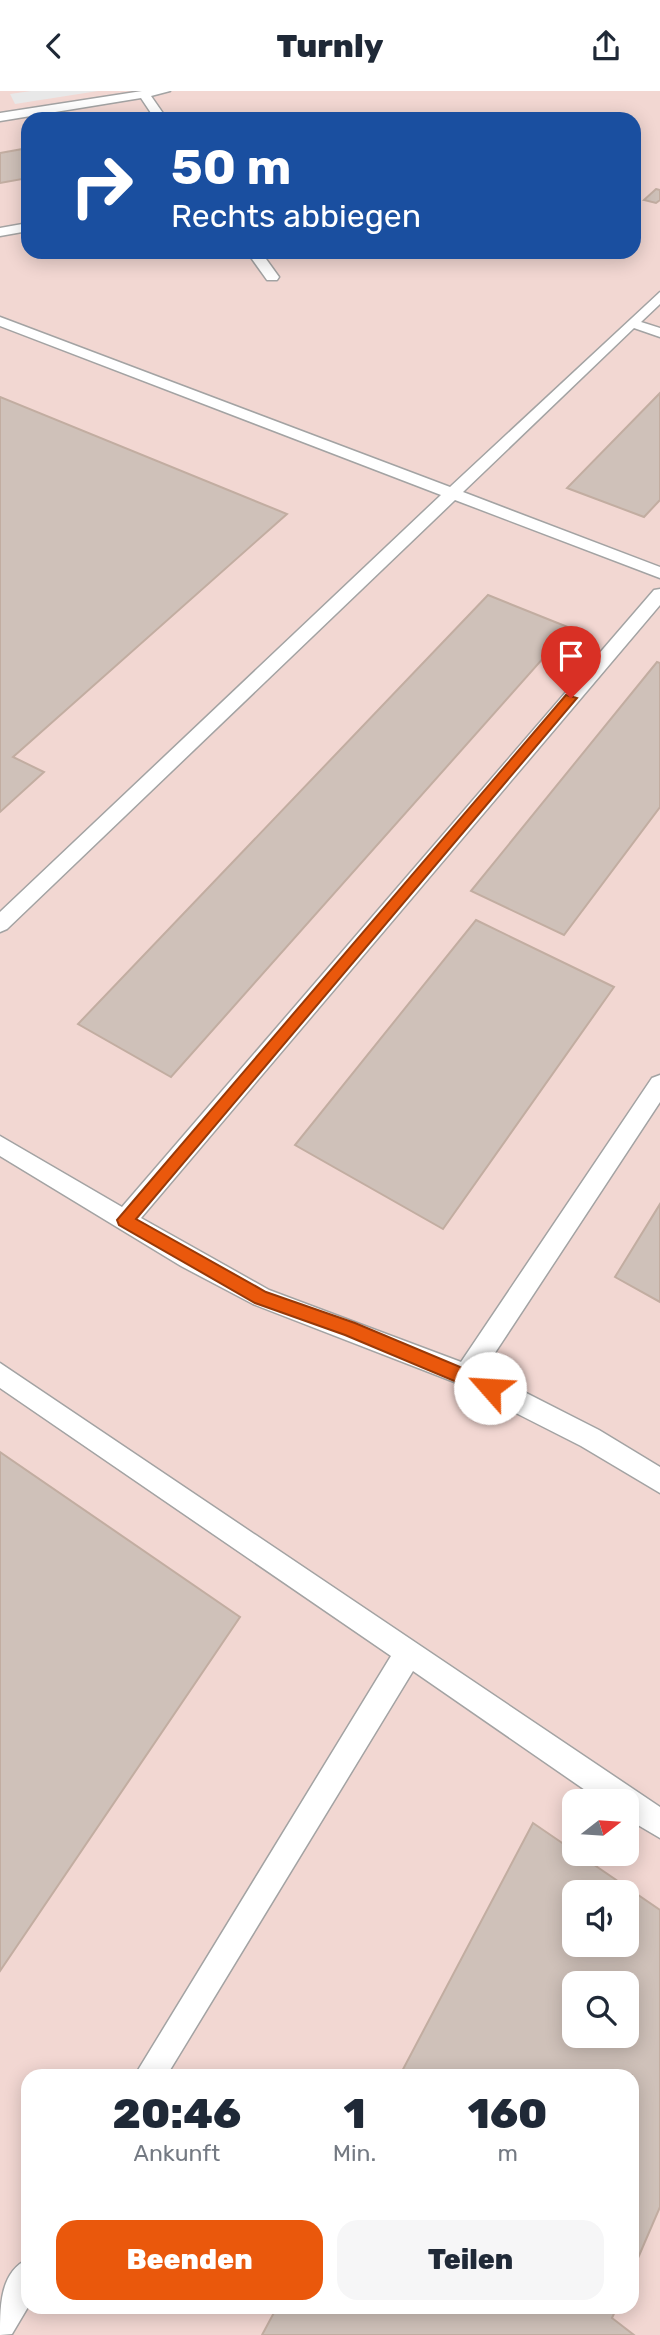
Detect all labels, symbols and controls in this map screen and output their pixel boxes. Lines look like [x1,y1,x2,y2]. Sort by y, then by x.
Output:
icon: back [35,27,73,65]
text: Turnly [277,27,383,65]
icon: share [587,27,625,65]
text: 50 m [171,138,291,196]
icon: right [56,140,147,231]
text: Rechts abbiegen [171,197,421,235]
pin [541,626,601,698]
icon: arrive [552,637,590,675]
position arrow [453,1351,527,1425]
north arrow [562,1789,639,1865]
map controls [562,1789,639,2048]
button: sound [562,1880,639,1957]
button: search [562,1971,639,2048]
text: 20:46 [113,2089,241,2139]
text: 1 [343,2089,366,2139]
text: 160 [468,2089,547,2139]
text: Ankunft [134,2139,220,2167]
text: Min. [333,2139,376,2167]
text: m [497,2139,518,2167]
button: Beenden [56,2220,323,2300]
button: Teilen [337,2220,604,2300]

